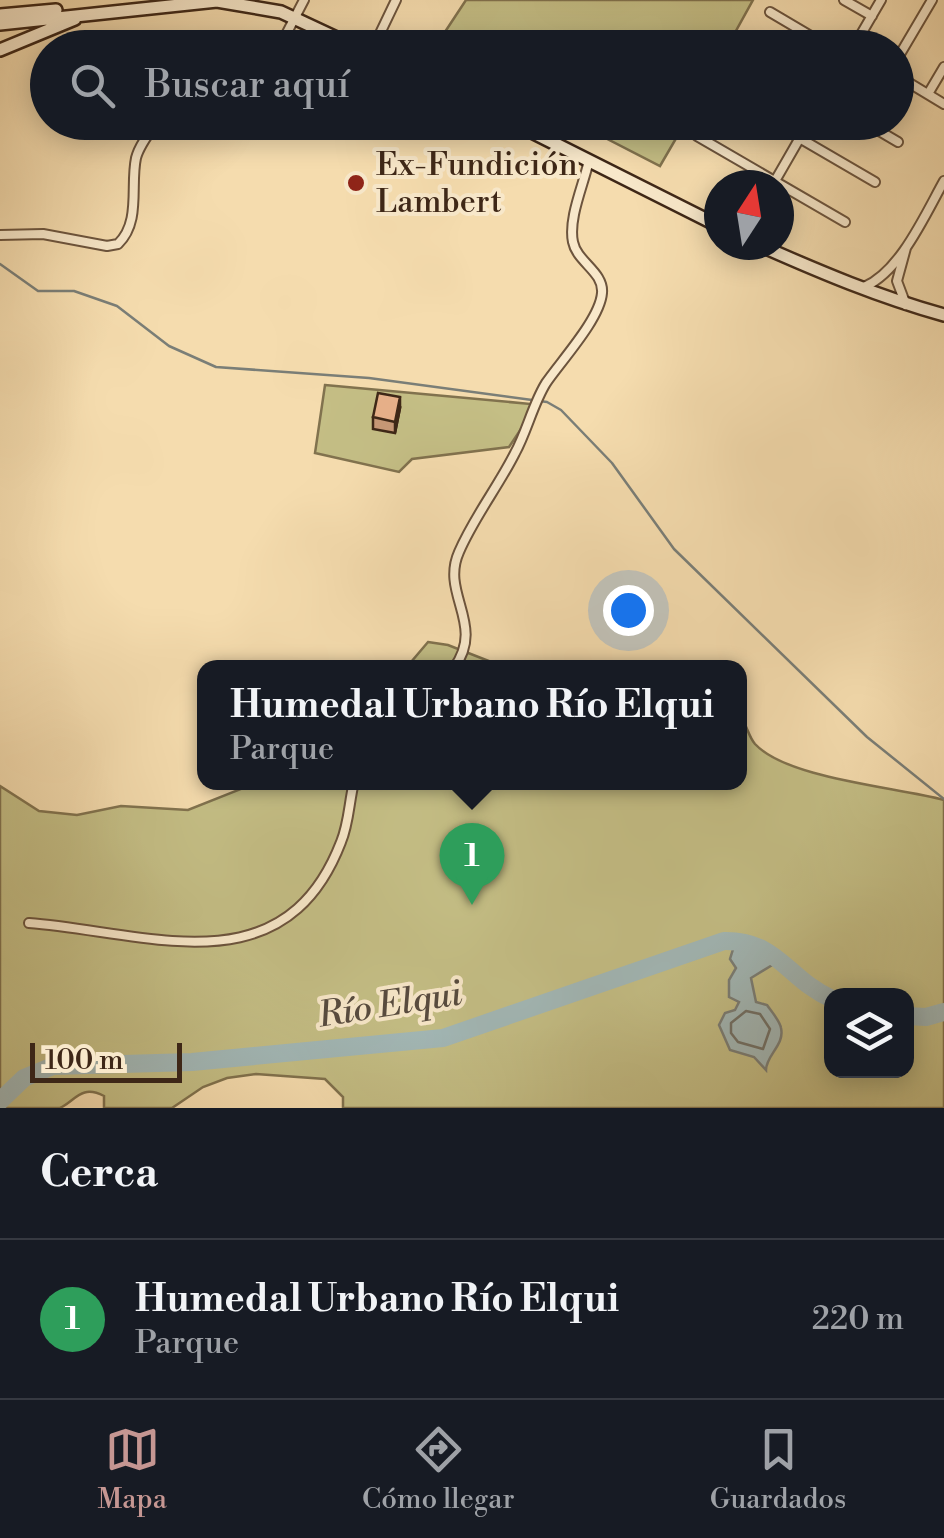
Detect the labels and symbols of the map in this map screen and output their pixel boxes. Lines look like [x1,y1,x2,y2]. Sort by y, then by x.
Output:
place label: Ex-Fundición Lambert [376,145,578,222]
north arrow [704,170,794,260]
marker: Ex-Fundición Lambert [345,172,367,194]
your location [603,585,654,636]
pin: 1 [440,822,504,905]
water label: Río Elqui [314,972,465,1038]
scale bar [30,1038,182,1082]

